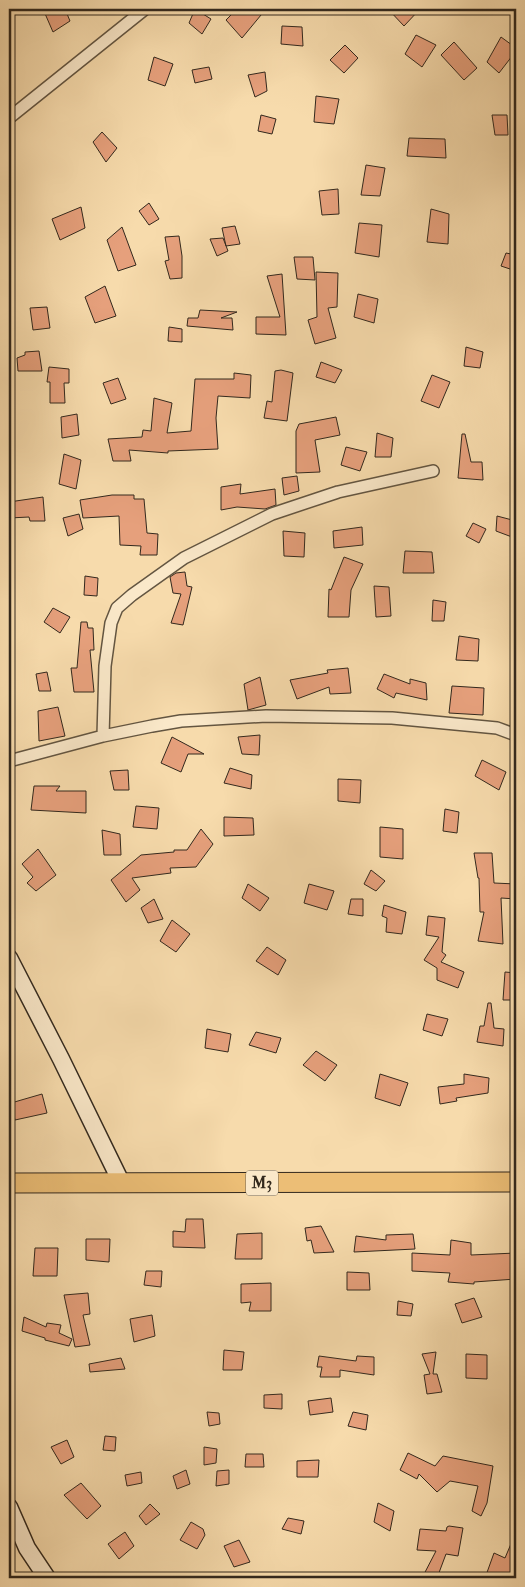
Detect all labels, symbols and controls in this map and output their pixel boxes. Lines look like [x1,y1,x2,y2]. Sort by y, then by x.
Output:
road number: M3 [246,1170,278,1196]

